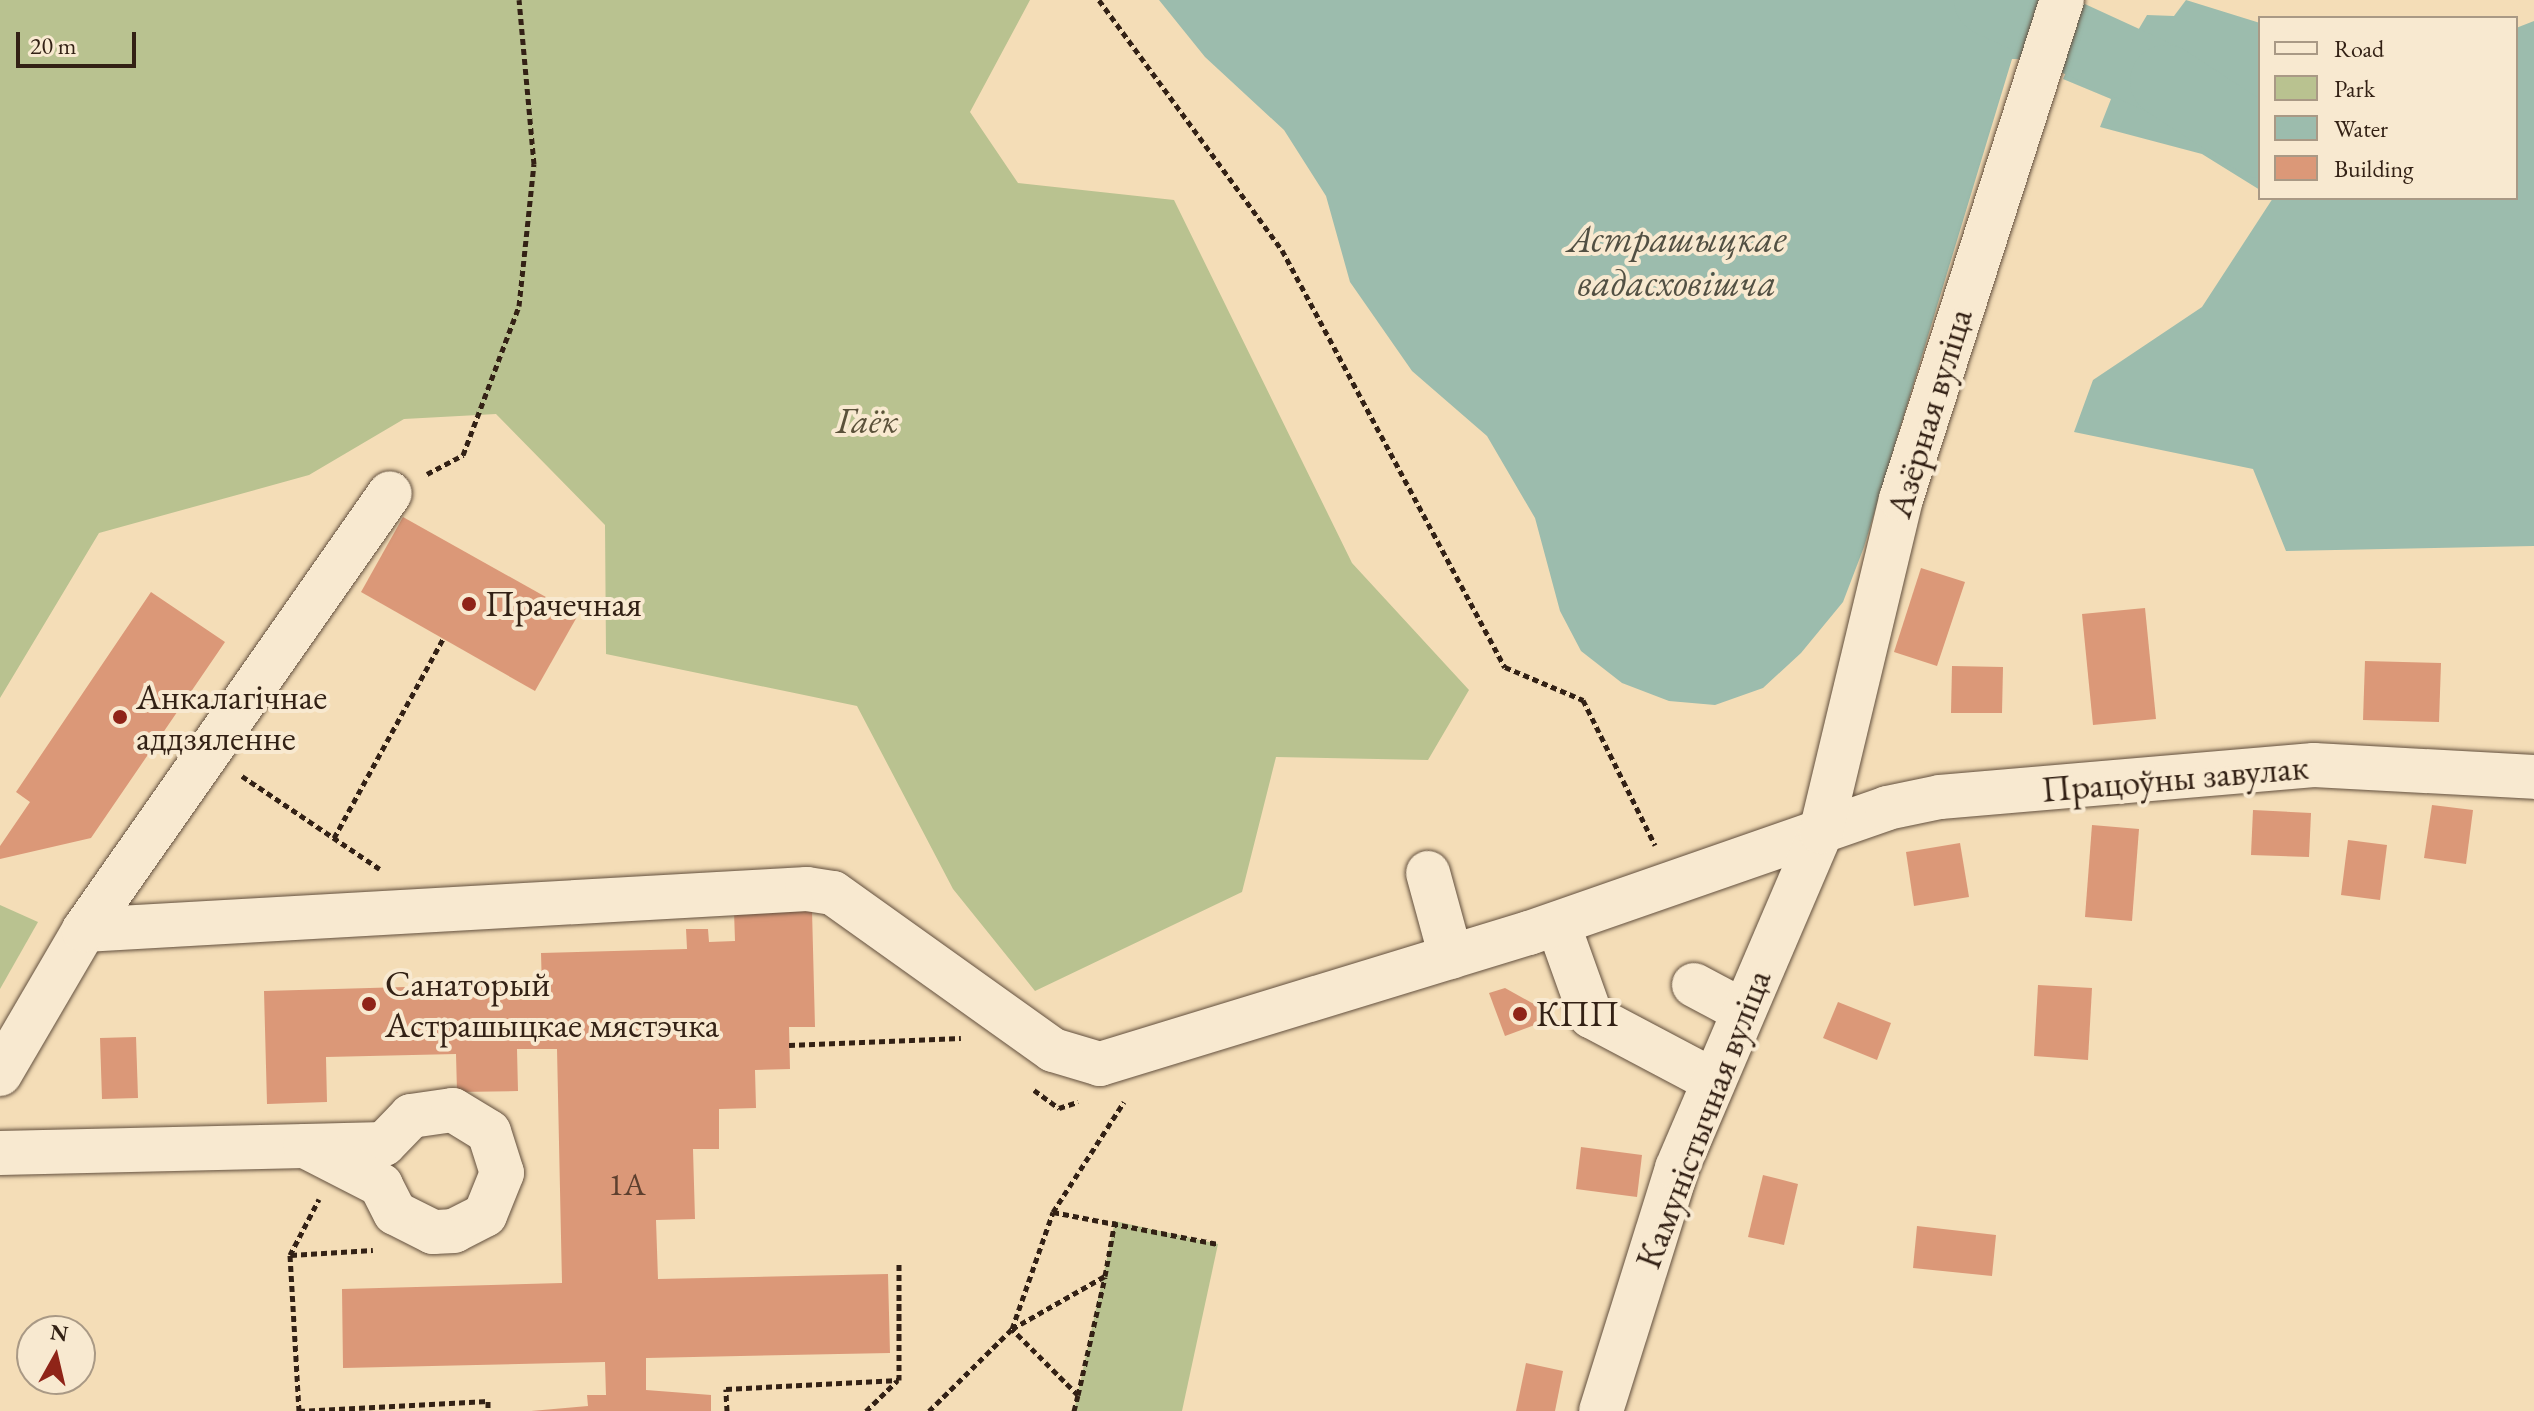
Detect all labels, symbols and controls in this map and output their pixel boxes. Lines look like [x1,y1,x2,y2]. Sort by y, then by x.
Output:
scale bar [20,16,140,66]
legend [2258,16,2518,200]
text: 20 m [30,30,77,61]
text: Road [2334,33,2384,64]
text: Park [2334,73,2375,104]
text: Water [2334,113,2388,144]
text: Building [2334,153,2414,184]
water label: Астрашыцкае вадасховішча [1568,215,1786,304]
street label: Азёрная вуліца [1877,303,1981,523]
park label: Гаёк [836,399,898,443]
place label: Прачечная [485,582,642,626]
marker: Прачечная [460,595,478,613]
place label: Анкалагічнае аддзяленне [136,674,327,759]
marker: Анкалагічнае аддзяленне [111,708,129,726]
street label: Працоўны завулак [2040,745,2310,811]
place label: Санаторый Астрашыцкае мястэчка [385,961,719,1046]
street label: Камуністычная вуліца [1626,963,1780,1275]
place label: КПП [1536,992,1619,1036]
marker: Санаторый Астрашыцкае мястэчка [360,995,378,1013]
marker: КПП [1511,1005,1529,1023]
house number: 1А [608,1165,646,1203]
north arrow [16,1315,96,1395]
text: N [48,1317,70,1348]

